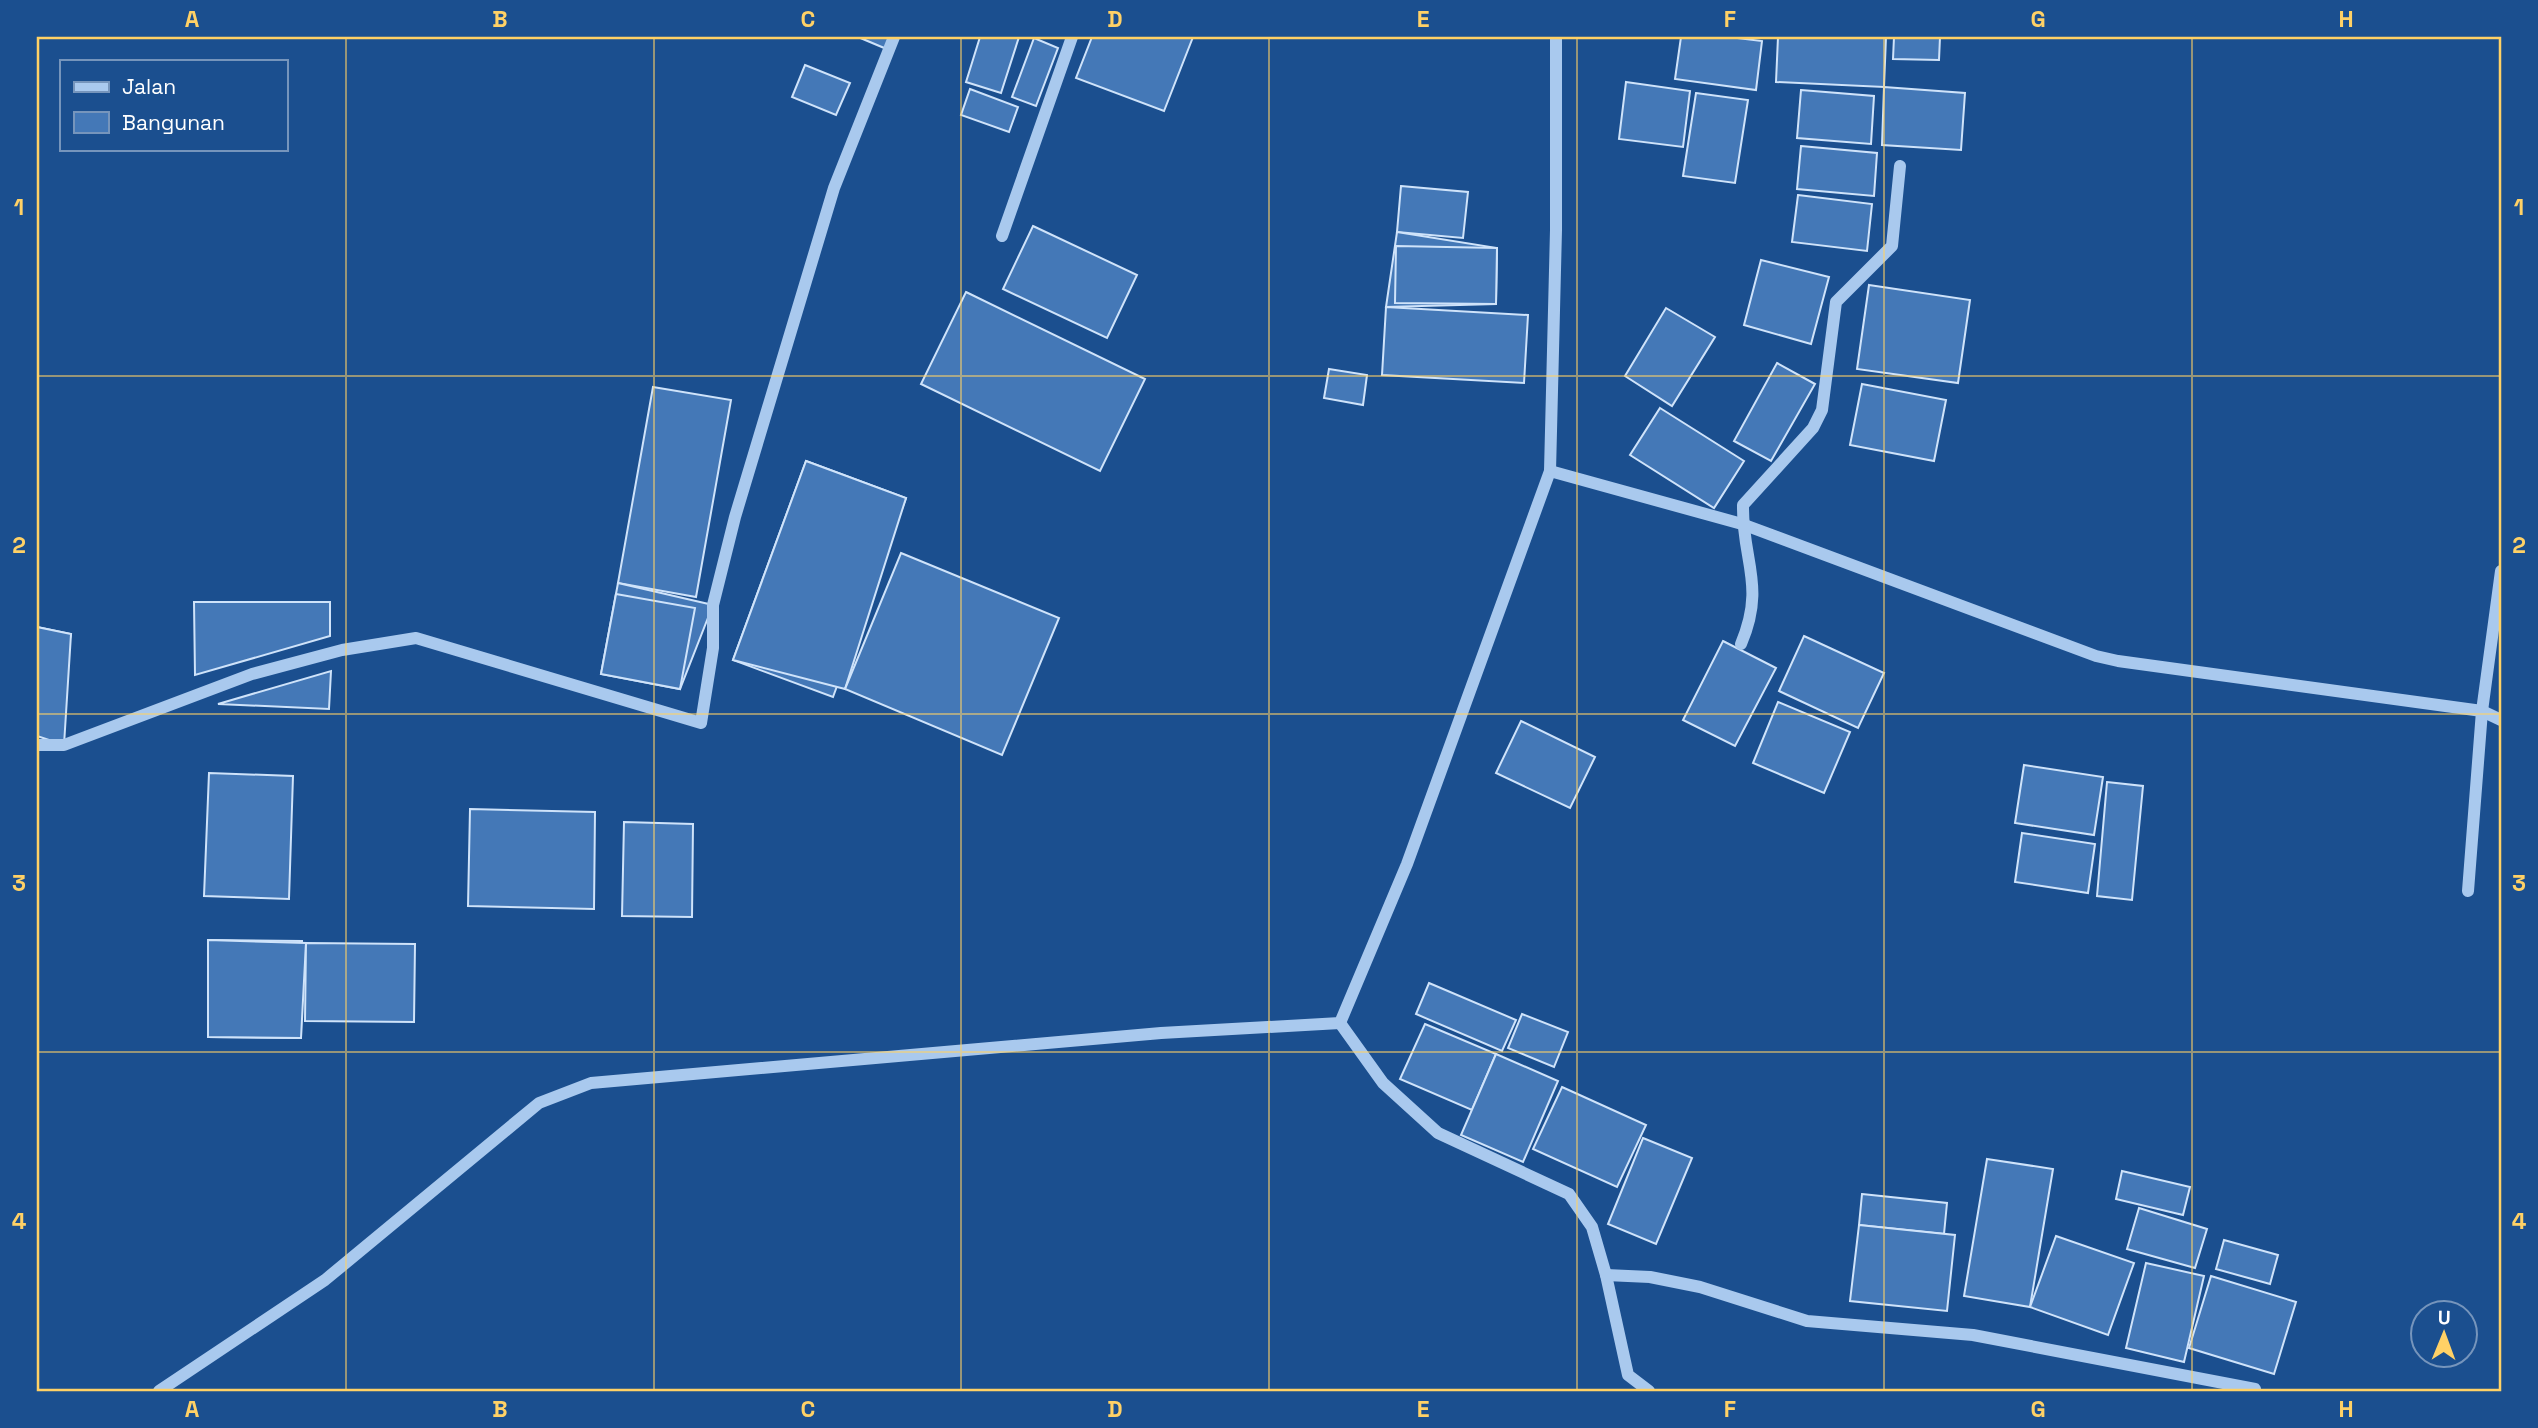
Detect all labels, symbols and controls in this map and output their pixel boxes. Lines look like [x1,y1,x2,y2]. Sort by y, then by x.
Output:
text: A [185,4,200,34]
text: B [492,4,508,34]
text: C [801,4,815,34]
text: D [1107,4,1123,34]
text: E [1417,4,1429,34]
text: F [1724,4,1736,34]
text: G [2030,4,2046,34]
text: H [2338,4,2354,34]
legend [60,60,287,150]
text: Jalan [122,73,176,100]
text: Bangunan [122,109,225,136]
text: 1 [14,192,24,222]
text: 1 [2514,192,2524,222]
text: 2 [12,530,26,560]
text: 2 [2512,530,2526,560]
text: 3 [12,868,26,898]
text: 3 [2512,868,2526,898]
text: 4 [12,1206,27,1236]
text: 4 [2512,1206,2527,1236]
north arrow [2408,1298,2478,1368]
text: U [2438,1305,2451,1330]
text: A [185,1394,200,1424]
text: B [492,1394,508,1424]
text: C [801,1394,815,1424]
text: D [1107,1394,1123,1424]
text: E [1417,1394,1429,1424]
text: F [1724,1394,1736,1424]
text: G [2030,1394,2046,1424]
text: H [2338,1394,2354,1424]

